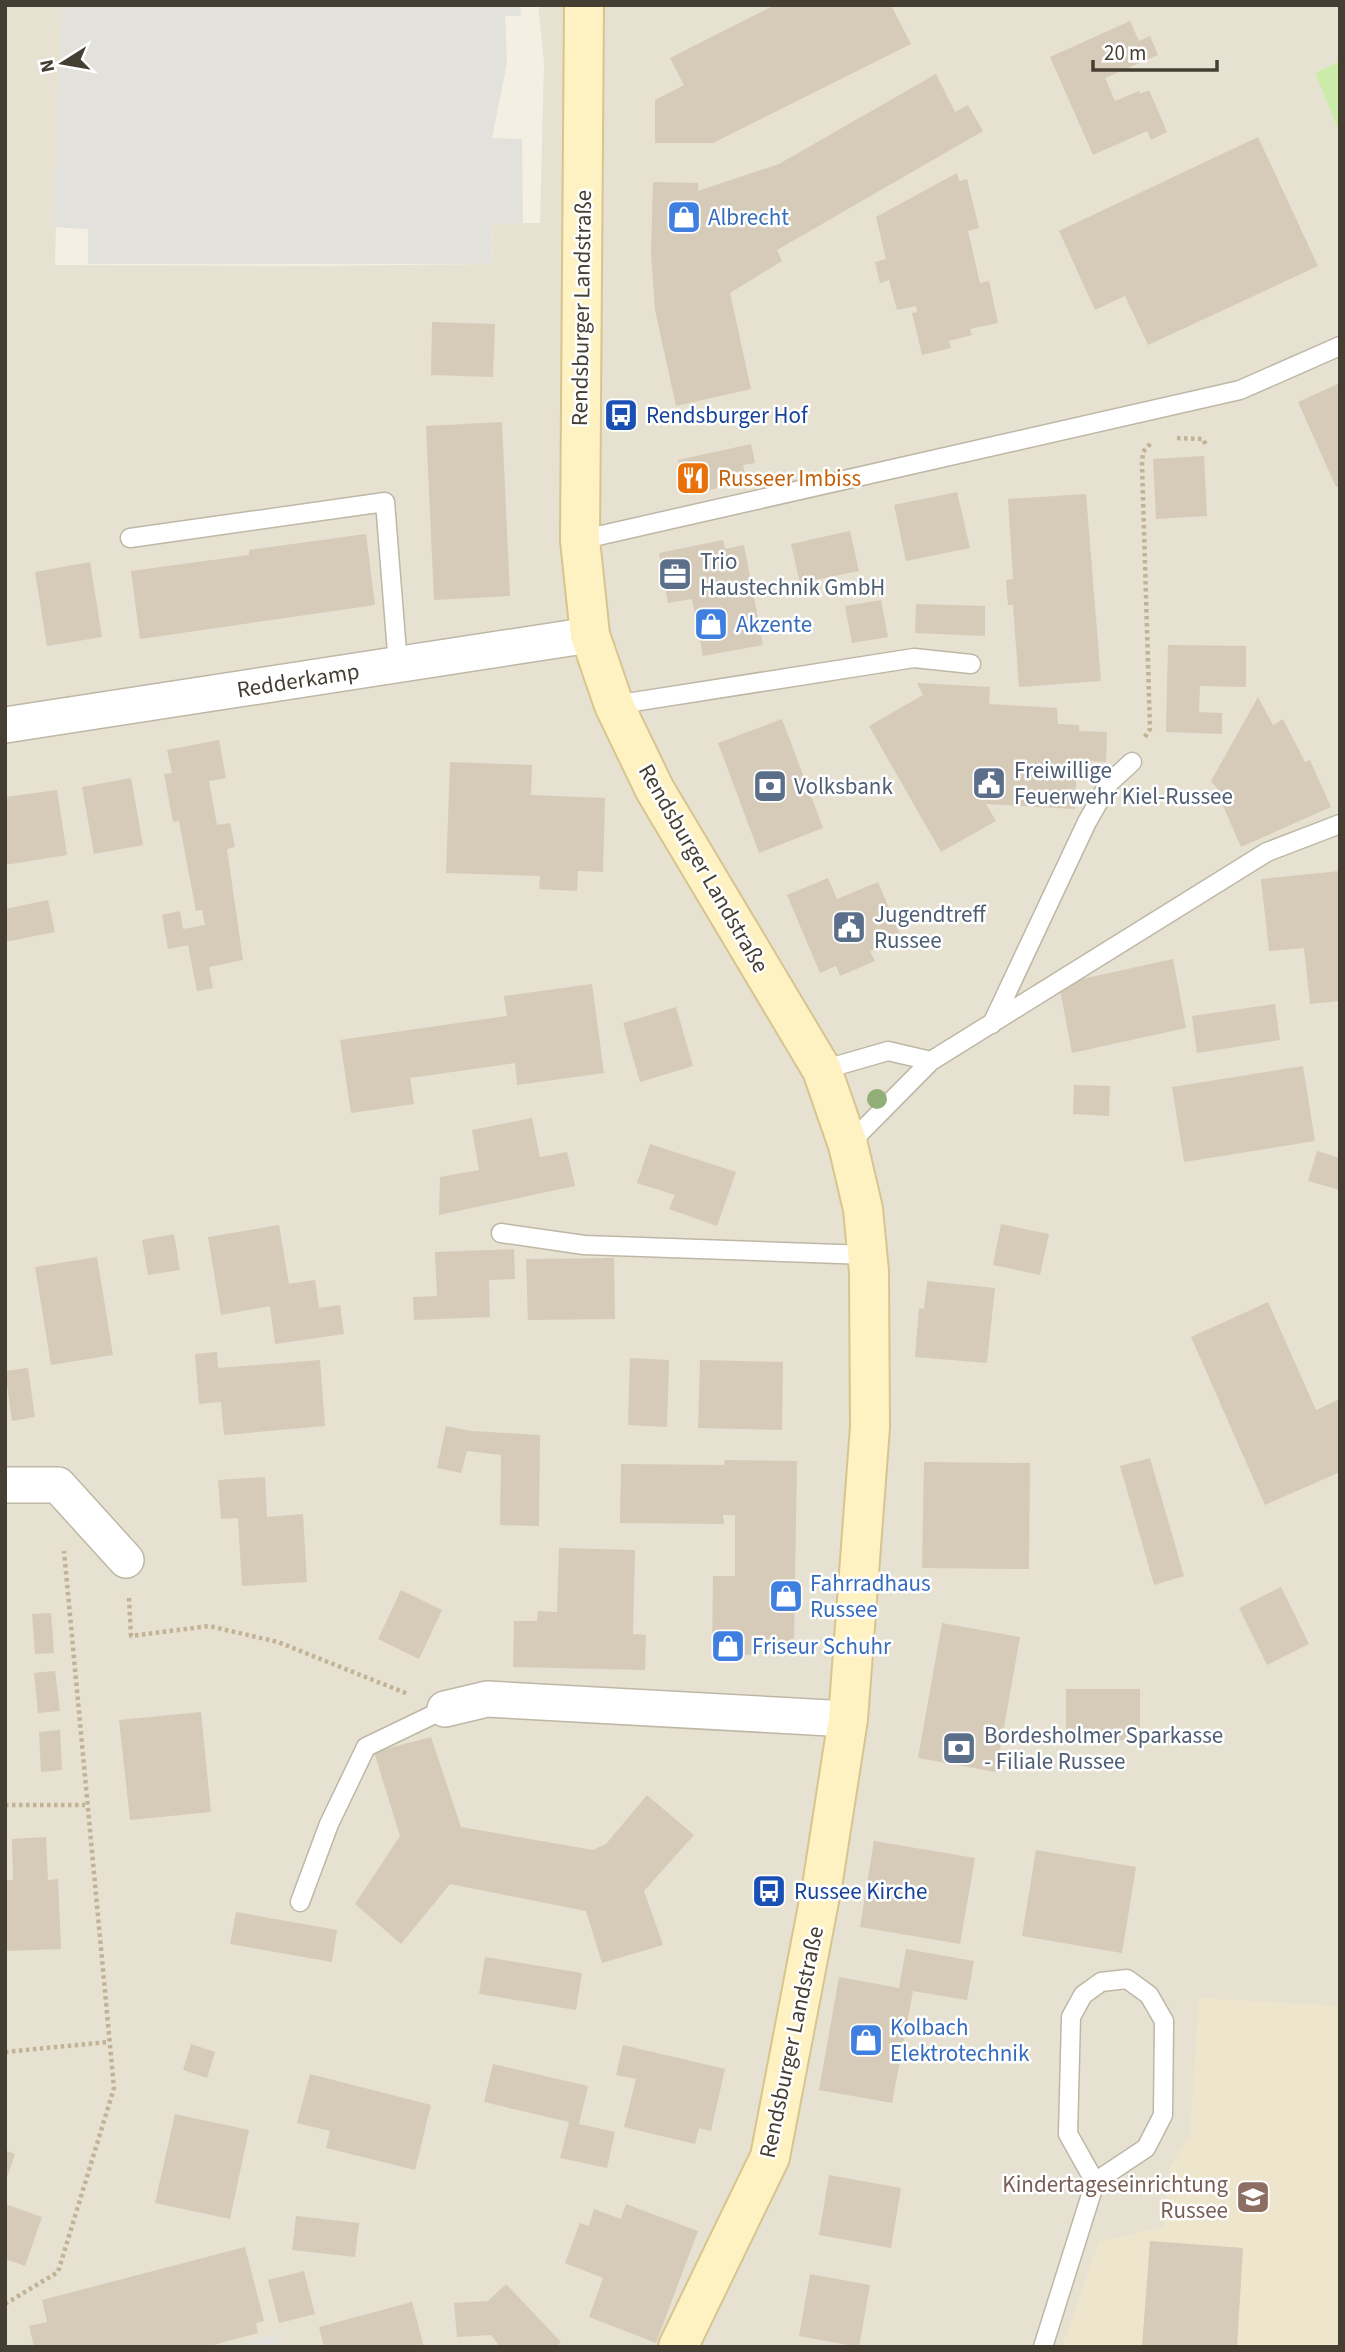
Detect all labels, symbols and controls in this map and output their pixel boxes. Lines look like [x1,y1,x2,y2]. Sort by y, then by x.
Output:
north arrow [28,28,98,98]
scale bar [1093,28,1217,72]
text: 20 m [1104,38,1146,68]
text: N [33,57,62,75]
street label: Rendsburger Landstraße [563,190,600,426]
shop icon: Albrecht [665,198,703,236]
place label: Albrecht [708,201,789,234]
bus stop icon: Rendsburger Hof [602,396,640,434]
place label: Rendsburger Hof [646,399,809,432]
restaurant icon: Russeer Imbiss [674,459,712,497]
place label: Russeer Imbiss [718,462,861,495]
place label: Trio Haustechnik GmbH [700,545,885,604]
office icon: Trio Haustechnik GmbH [656,555,694,593]
shop icon: Akzente [692,605,730,643]
place label: Akzente [736,608,812,641]
street label: Redderkamp [234,655,362,706]
place label: Freiwillige Feuerwehr Kiel-Russee [1014,754,1233,813]
street label: Rendsburger Landstraße [630,758,777,979]
public building icon: Freiwillige Feuerwehr Kiel-Russee [970,764,1008,802]
bank icon: Volksbank [751,767,789,805]
place label: Volksbank [794,770,893,803]
place label: Jugendtreff Russee [874,898,986,957]
public building icon: Jugendtreff Russee [830,908,868,946]
place label: Fahrradhaus Russee [810,1567,931,1626]
shop icon: Fahrradhaus Russee [767,1577,805,1615]
shop icon: Friseur Schuhr [709,1627,747,1665]
place label: Friseur Schuhr [752,1630,892,1663]
place label: Bordesholmer Sparkasse - Filiale Russee [984,1719,1223,1778]
bank icon: Bordesholmer Sparkasse - Filiale Russee [940,1729,978,1767]
bus stop icon: Russee Kirche [750,1872,788,1910]
place label: Russee Kirche [794,1875,927,1908]
street label: Rendsburger Landstraße [751,1923,832,2161]
place label: Kolbach Elektrotechnik [890,2011,1030,2070]
shop icon: Kolbach Elektrotechnik [847,2021,885,2059]
place label: Kindertageseinrichtung Russee [1002,2168,1228,2227]
school or university icon: Kindertageseinrichtung Russee [1234,2178,1272,2216]

